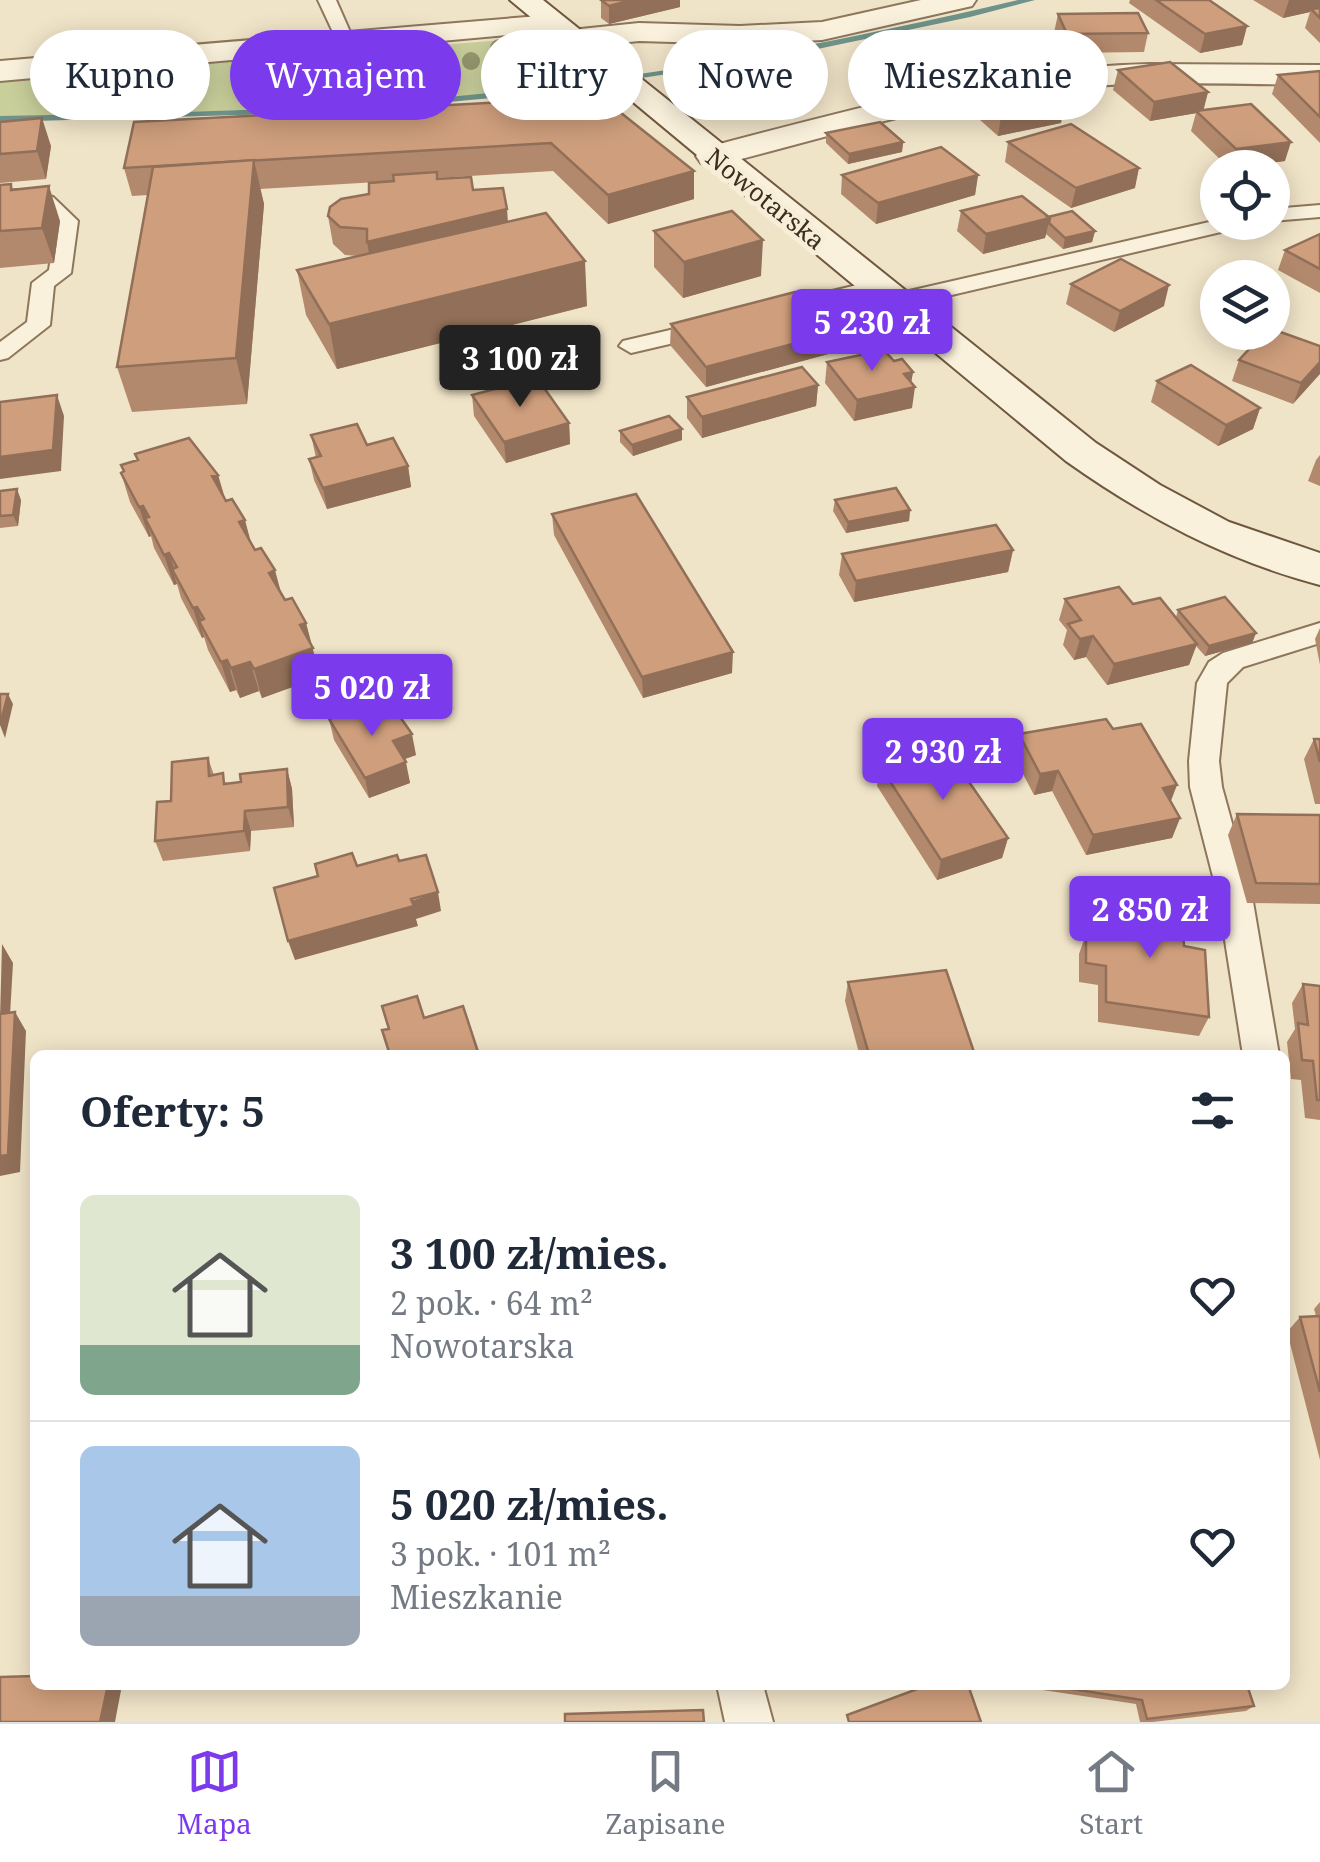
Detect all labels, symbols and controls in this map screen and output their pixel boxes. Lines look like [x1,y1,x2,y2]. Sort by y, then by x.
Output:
chip: Kupno [30,30,210,120]
chip: Wynajem [230,30,461,120]
chip: Filtry [481,30,643,120]
chip: Nowe [663,30,828,120]
chip: Mieszkanie [848,30,1108,120]
street label: Nowotarska [699,139,833,257]
map controls [1200,150,1290,350]
button: locate [1200,150,1290,240]
button: layers [1200,260,1290,350]
pin: 5 230 zł [769,289,975,374]
text: 5 230 zł [813,300,931,343]
pin: 3 100 zł [417,325,623,410]
text: 3 100 zł [461,336,579,379]
pin: 5 020 zł [269,654,475,739]
text: 5 020 zł [313,665,431,708]
pin: 2 930 zł [840,718,1046,803]
text: 2 930 zł [884,729,1002,772]
pin: 2 850 zł [1047,876,1253,961]
text: 2 850 zł [1091,887,1209,930]
text: Oferty: 5 [80,1082,265,1139]
icon: filters [1185,1083,1240,1138]
text: 3 100 zł/mies. [390,1224,669,1281]
icon: home [160,1235,280,1355]
icon: heart [1185,1268,1240,1323]
text: 2 pok. · 64 m² [390,1281,593,1324]
text: Nowotarska [390,1324,574,1367]
text: 5 020 zł/mies. [390,1475,669,1532]
icon: home [160,1486,280,1606]
icon: heart [1185,1519,1240,1574]
text: 3 pok. · 101 m² [390,1532,611,1575]
text: Mieszkanie [390,1575,563,1618]
tab: Mapa [177,1744,252,1842]
tab: Zapisane [606,1744,726,1842]
tab: Start [1079,1744,1143,1842]

